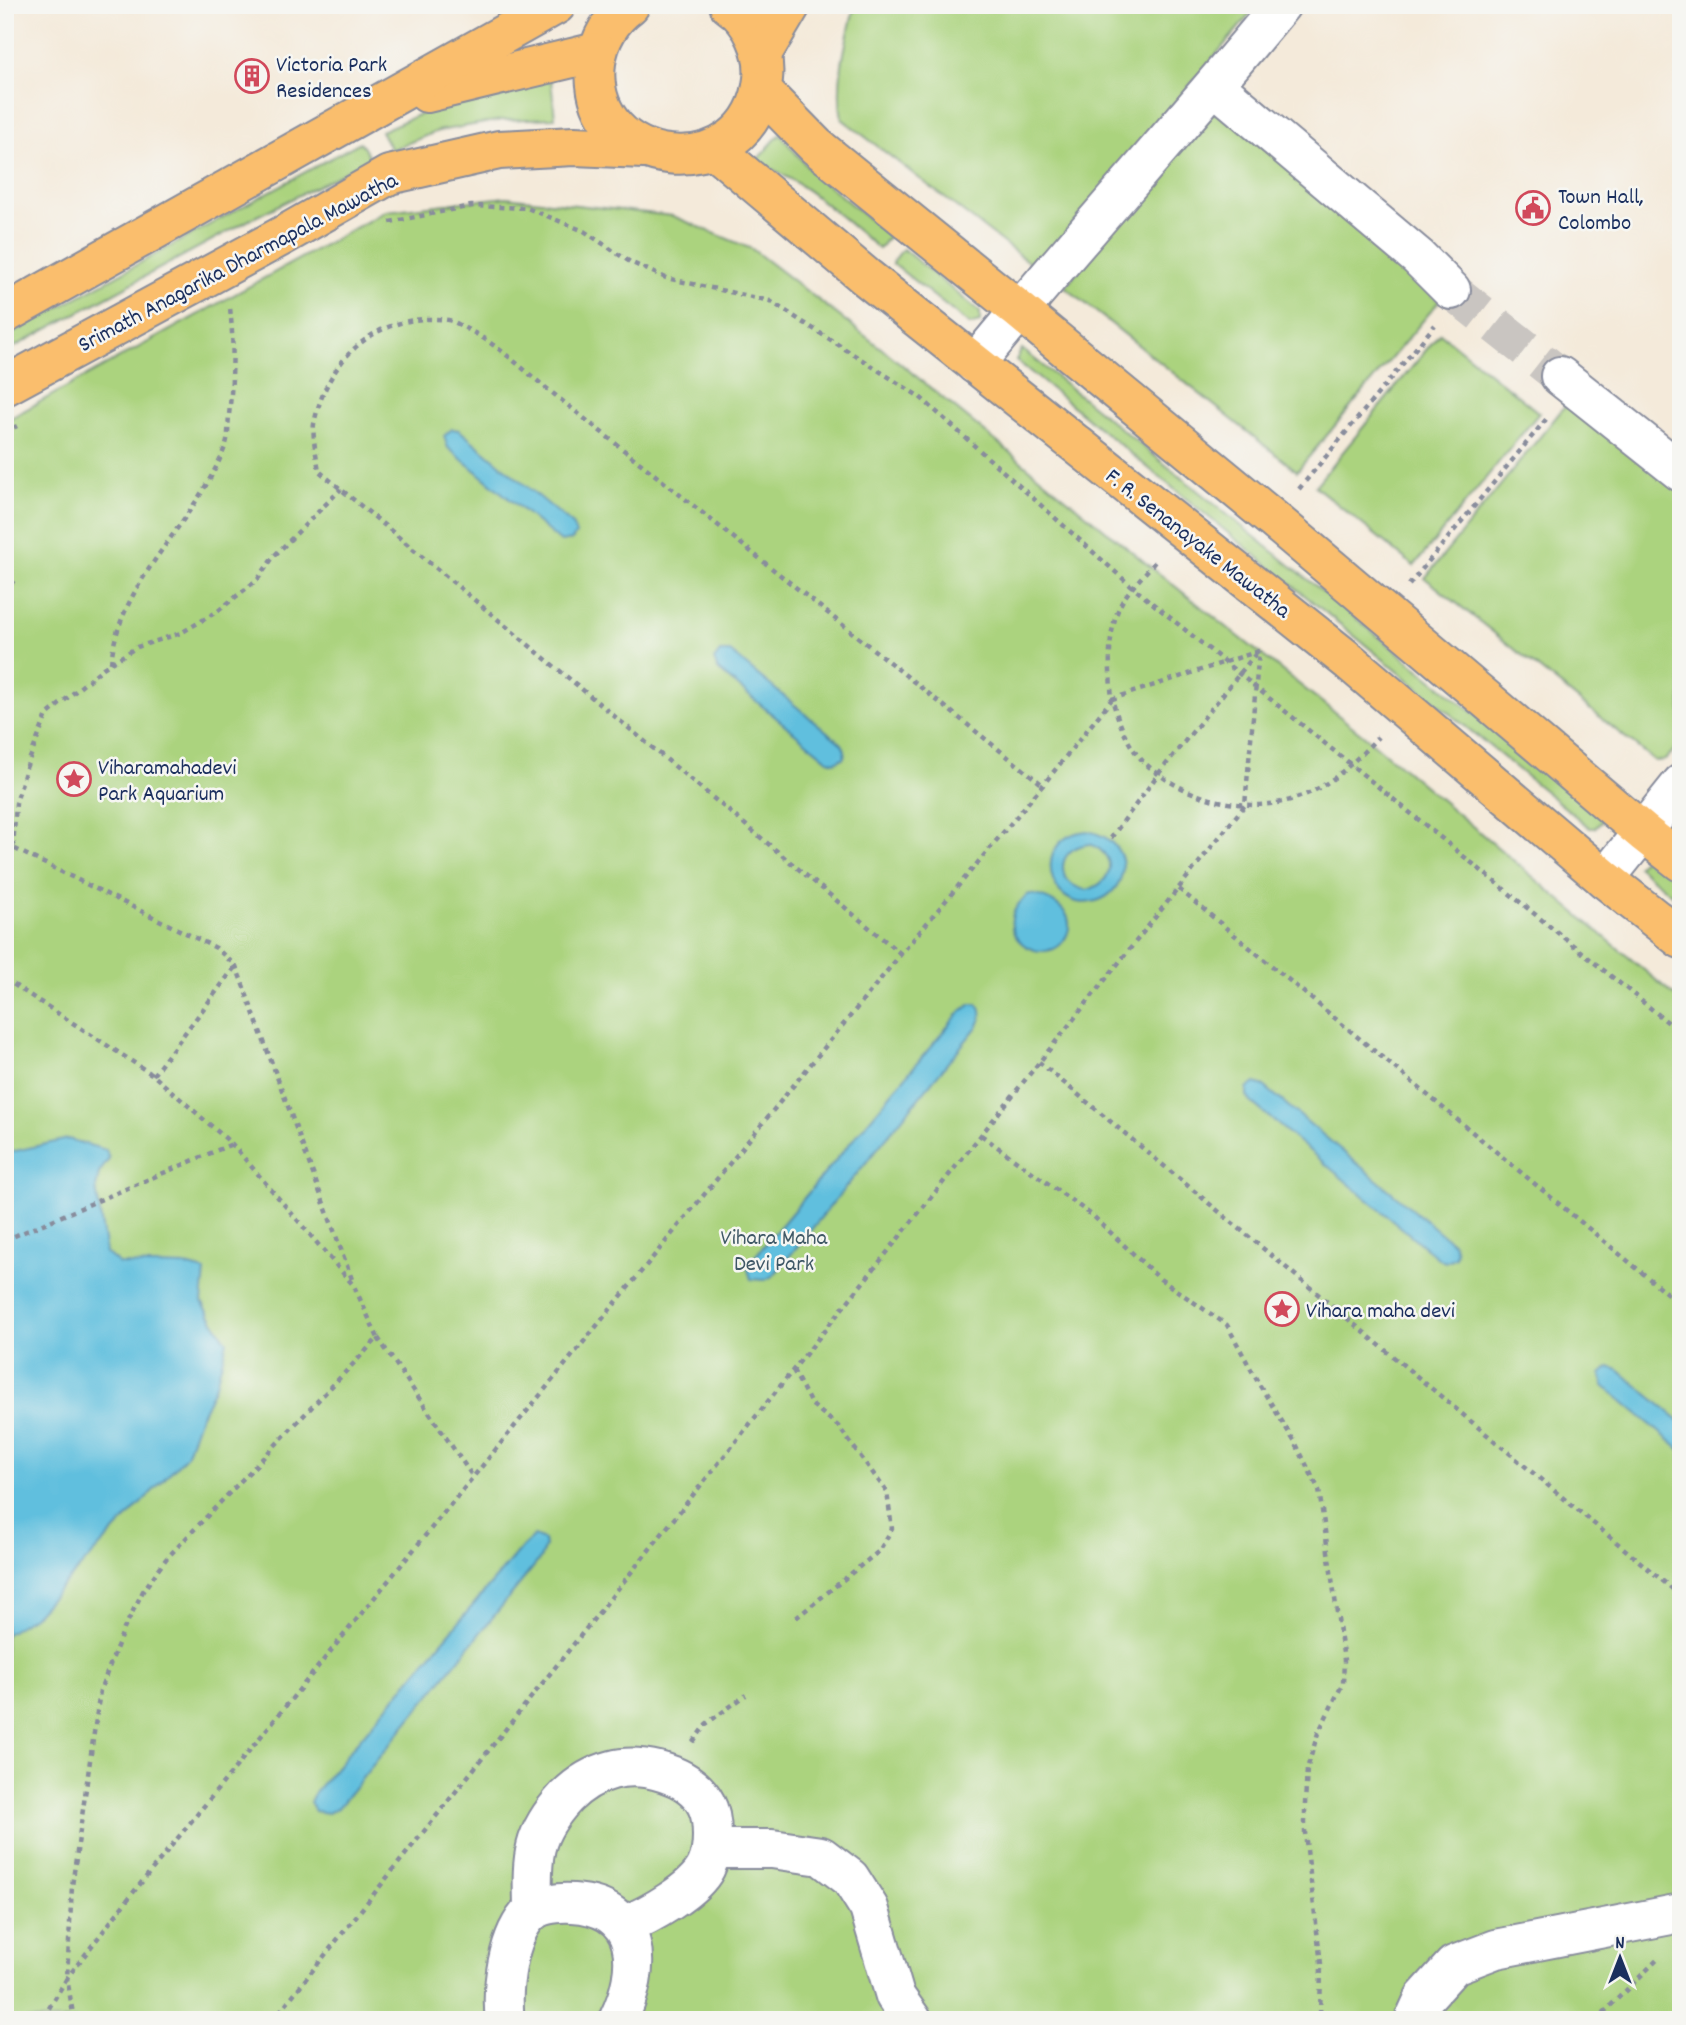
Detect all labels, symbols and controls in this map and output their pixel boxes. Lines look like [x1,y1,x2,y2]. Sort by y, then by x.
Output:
place label: Victoria Park Residences [276,50,387,109]
building icon: Victoria Park Residences [233,57,271,95]
street label: Srimath Anagarika Dharmapala Mawatha [73,165,405,363]
place label: Town Hall, Colombo [1558,182,1644,241]
public building icon: Town Hall, Colombo [1514,189,1552,227]
street label: F. R. Senanayake Mawatha [1097,462,1298,628]
place label: Viharamahadevi Park Aquarium [98,753,237,812]
place icon: Viharamahadevi Park Aquarium [55,760,93,798]
park label: Vihara Maha Devi Park [721,1223,829,1282]
place icon: Vihara maha devi [1263,1290,1301,1328]
place label: Vihara maha devi [1306,1296,1455,1329]
north arrow [1584,1924,1654,1994]
text: N [1615,1931,1625,1958]

